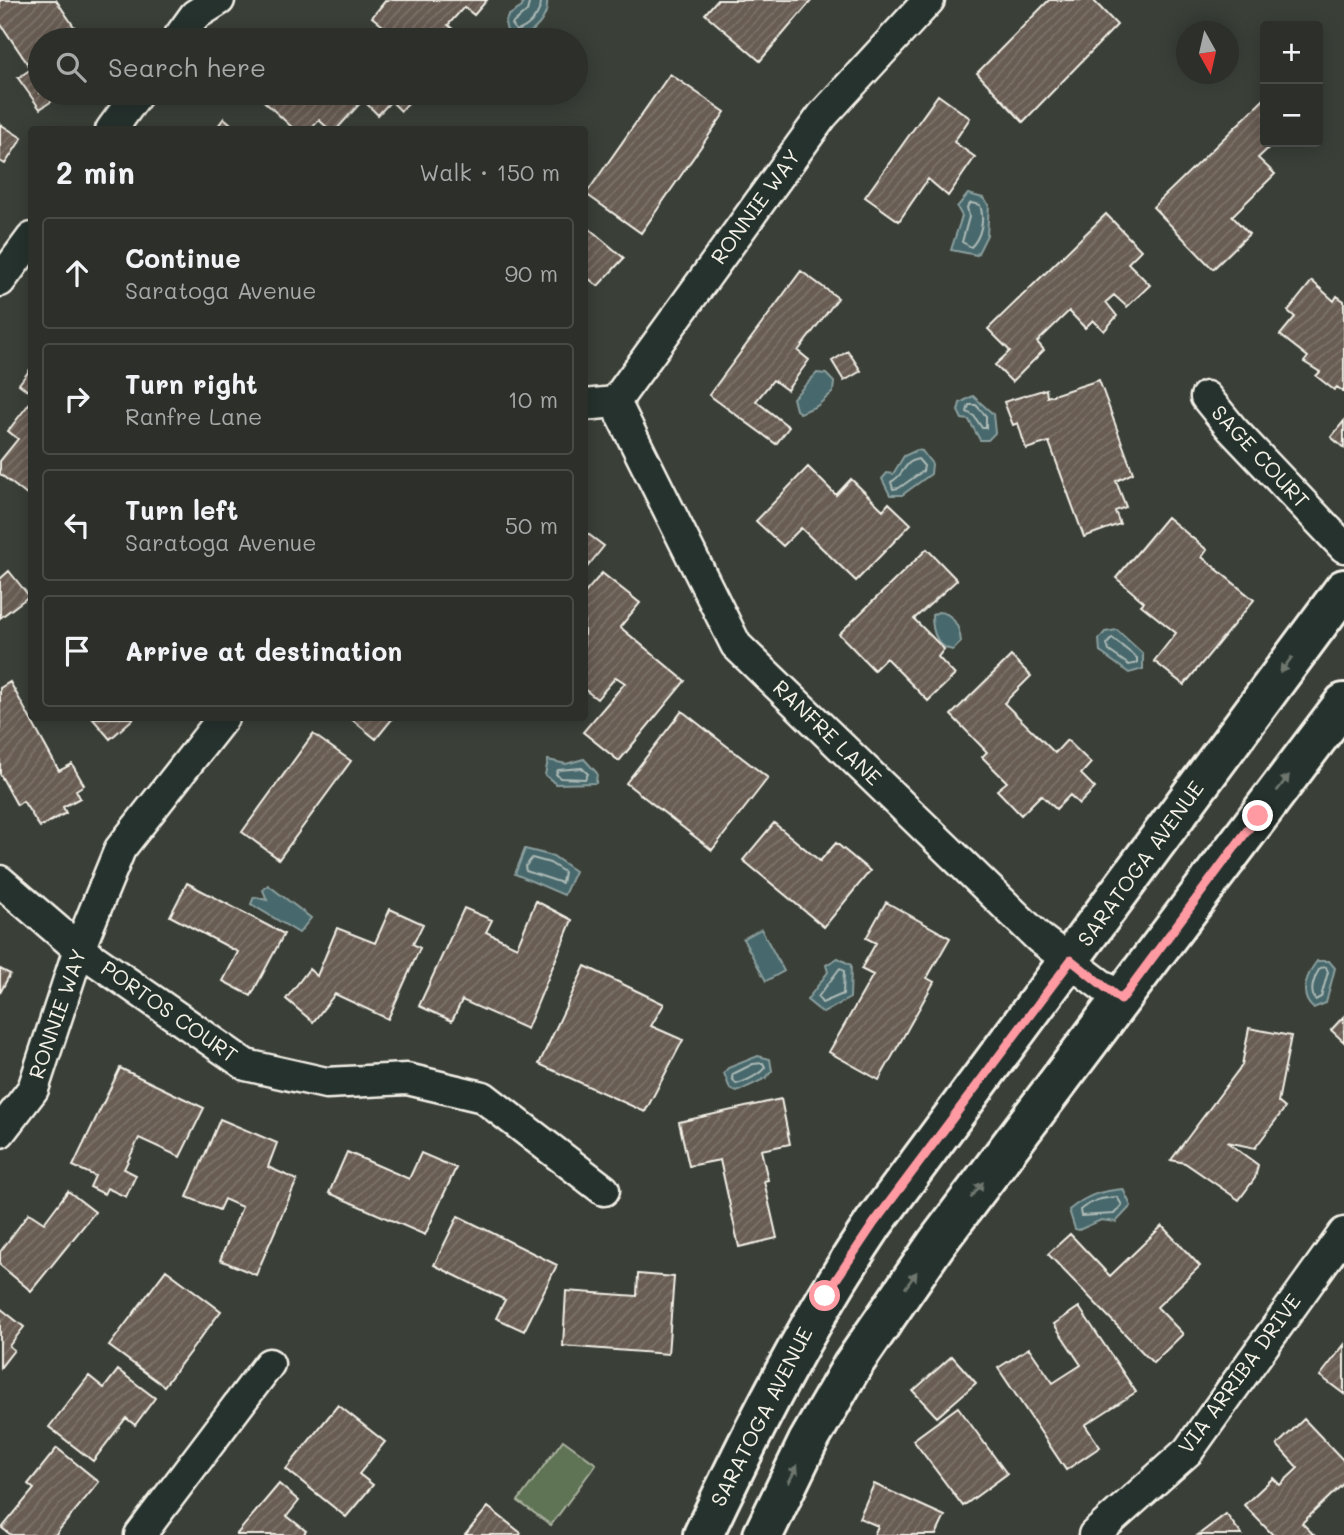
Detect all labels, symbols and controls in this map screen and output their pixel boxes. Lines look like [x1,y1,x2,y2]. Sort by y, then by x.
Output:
north arrow [1176,21,1239,84]
map controls [1260,21,1323,147]
button: + [1260,21,1323,84]
search box [28,28,588,105]
icon: search [52,48,90,86]
text: Search here [108,50,266,84]
button: − [1260,84,1323,147]
street label: RONNIE WAY [704,143,806,269]
text: 2 min [56,152,135,192]
text: Walk · 150 m [419,157,560,187]
text: Continue [125,241,241,275]
icon: ahead [58,254,96,292]
text: 90 m [505,258,558,288]
text: Saratoga Avenue [125,275,317,305]
text: Turn right [125,367,258,401]
icon: right [58,380,96,418]
text: 10 m [508,384,558,414]
street label: SAGE COURT [1206,399,1316,513]
text: Ranfre Lane [125,401,262,431]
text: Turn left [125,493,238,527]
icon: left [58,506,96,544]
text: 50 m [505,510,558,540]
text: Saratoga Avenue [125,527,317,557]
icon: arrive [58,632,96,670]
text: Arrive at destination [125,634,402,668]
one-way arrow [1280,656,1294,674]
street label: RANFRE LANE [768,673,888,790]
one-way arrow [1276,774,1290,792]
street label: SARATOGA AVENUE [1071,775,1209,951]
route end [1242,800,1273,831]
street label: RONNIE WAY [22,945,91,1082]
street label: PORTOS COURT [96,954,243,1068]
one-way arrow [970,1181,985,1199]
one-way arrow [904,1271,918,1289]
route start [809,1280,840,1311]
street label: VIA ARRIBA DRIVE [1172,1288,1306,1459]
street label: SARATOGA AVENUE [704,1322,818,1511]
one-way arrow [787,1464,798,1484]

